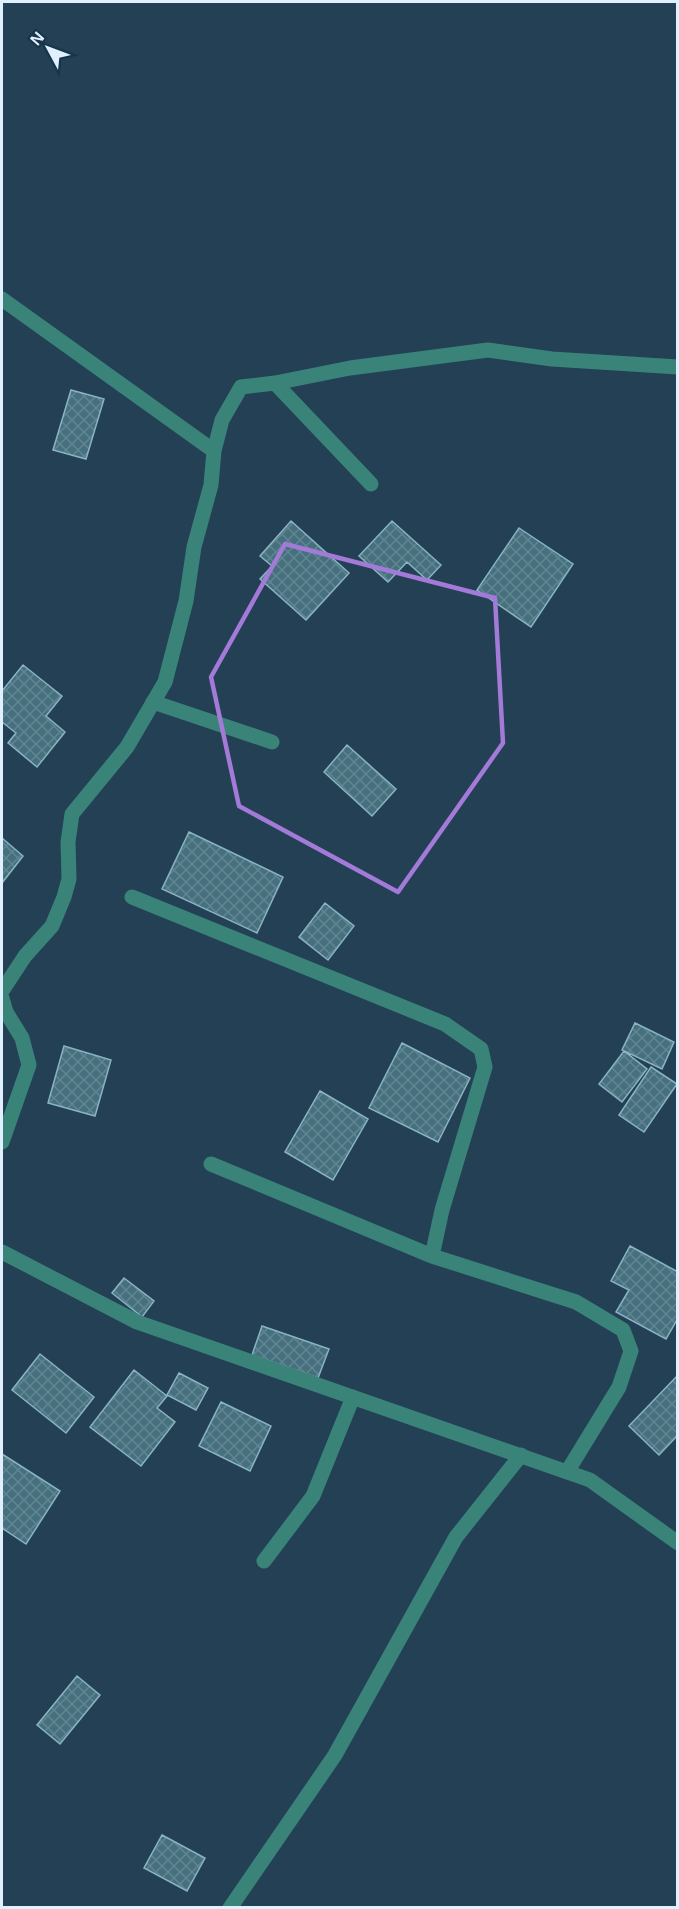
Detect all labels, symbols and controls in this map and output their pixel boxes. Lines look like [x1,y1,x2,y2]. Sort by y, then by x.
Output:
north arrow [18,18,78,78]
text: N [27,29,47,48]

